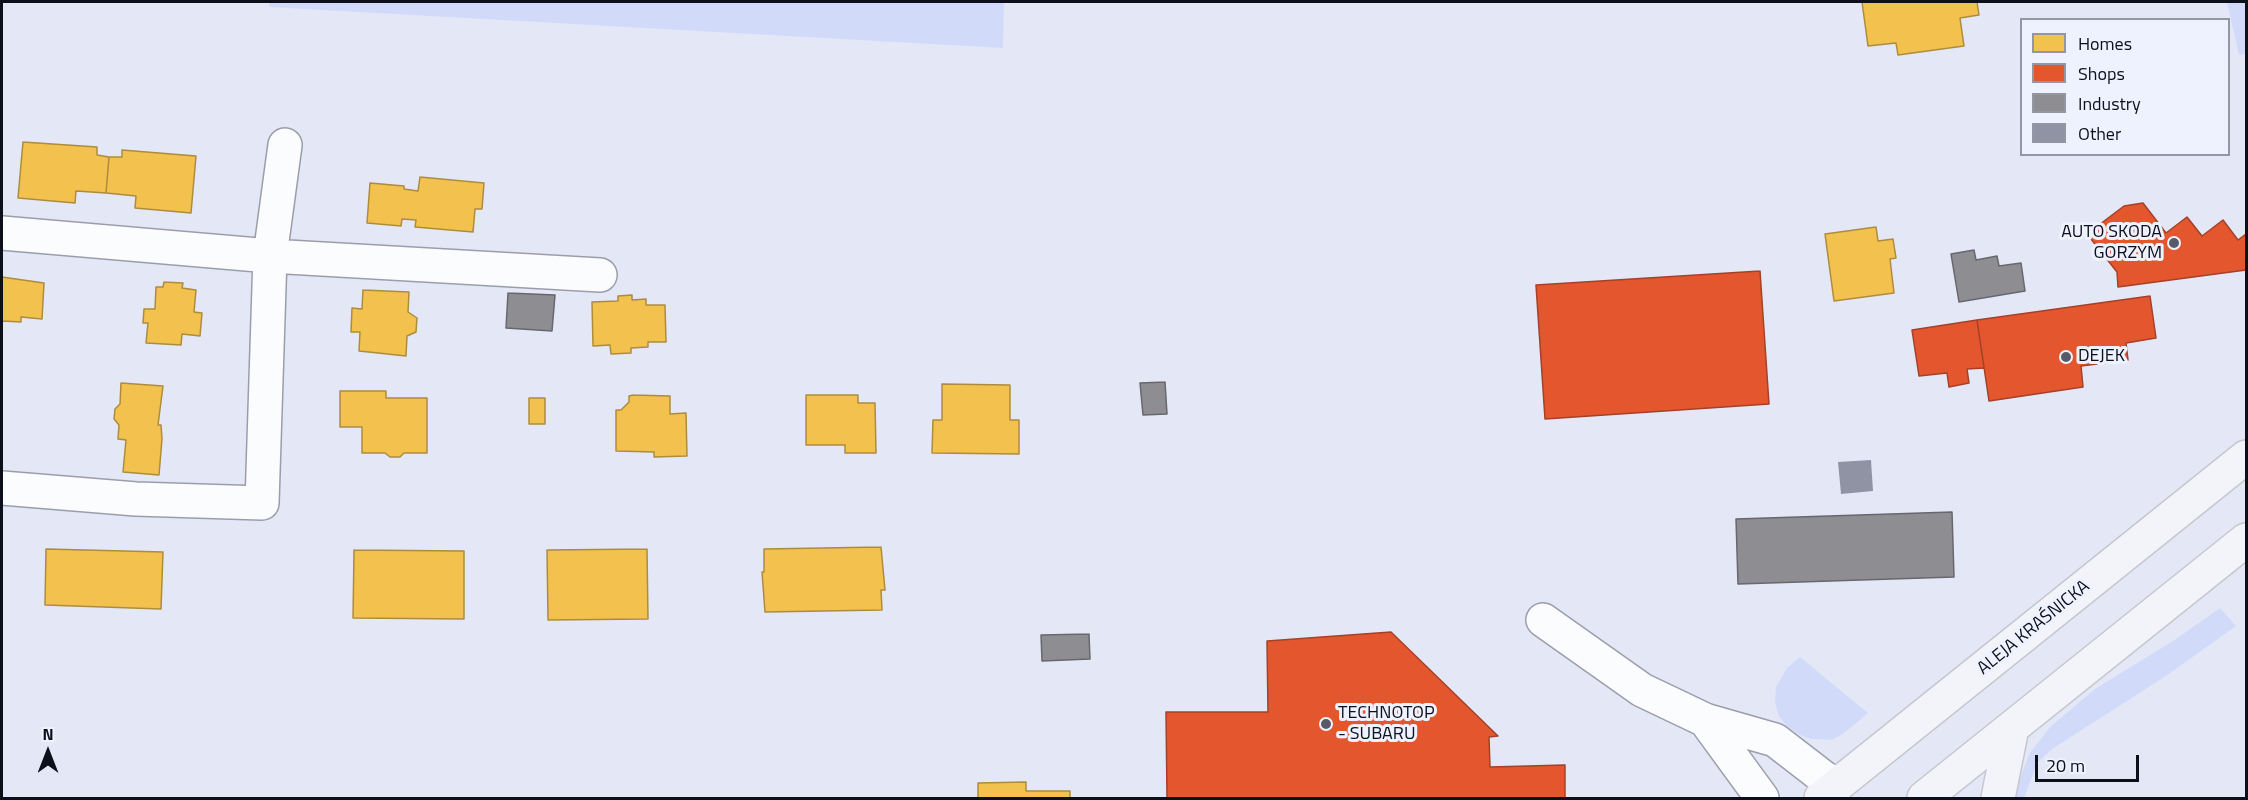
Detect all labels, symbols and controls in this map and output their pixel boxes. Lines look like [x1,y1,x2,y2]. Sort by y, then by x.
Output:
legend [2020,18,2230,156]
text: Homes [2078,30,2132,57]
text: Shops [2078,60,2125,87]
text: Industry [2078,90,2141,117]
text: Other [2078,120,2121,147]
place label: AUTO SKODA GORZYM [2061,222,2162,264]
marker: AUTO SKODA GORZYM [2167,236,2181,250]
place label: DEJEK [2078,346,2125,368]
marker: DEJEK [2059,350,2073,364]
street label: ALEJA KRAŚNICKA [1974,576,2094,680]
place label: TECHNOTOP - SUBARU [1338,703,1435,746]
marker: TECHNOTOP - SUBARU [1319,717,1333,731]
north arrow [18,722,78,782]
text: N [42,722,54,746]
scale bar [2038,743,2142,781]
text: 20 m [2046,752,2085,779]

